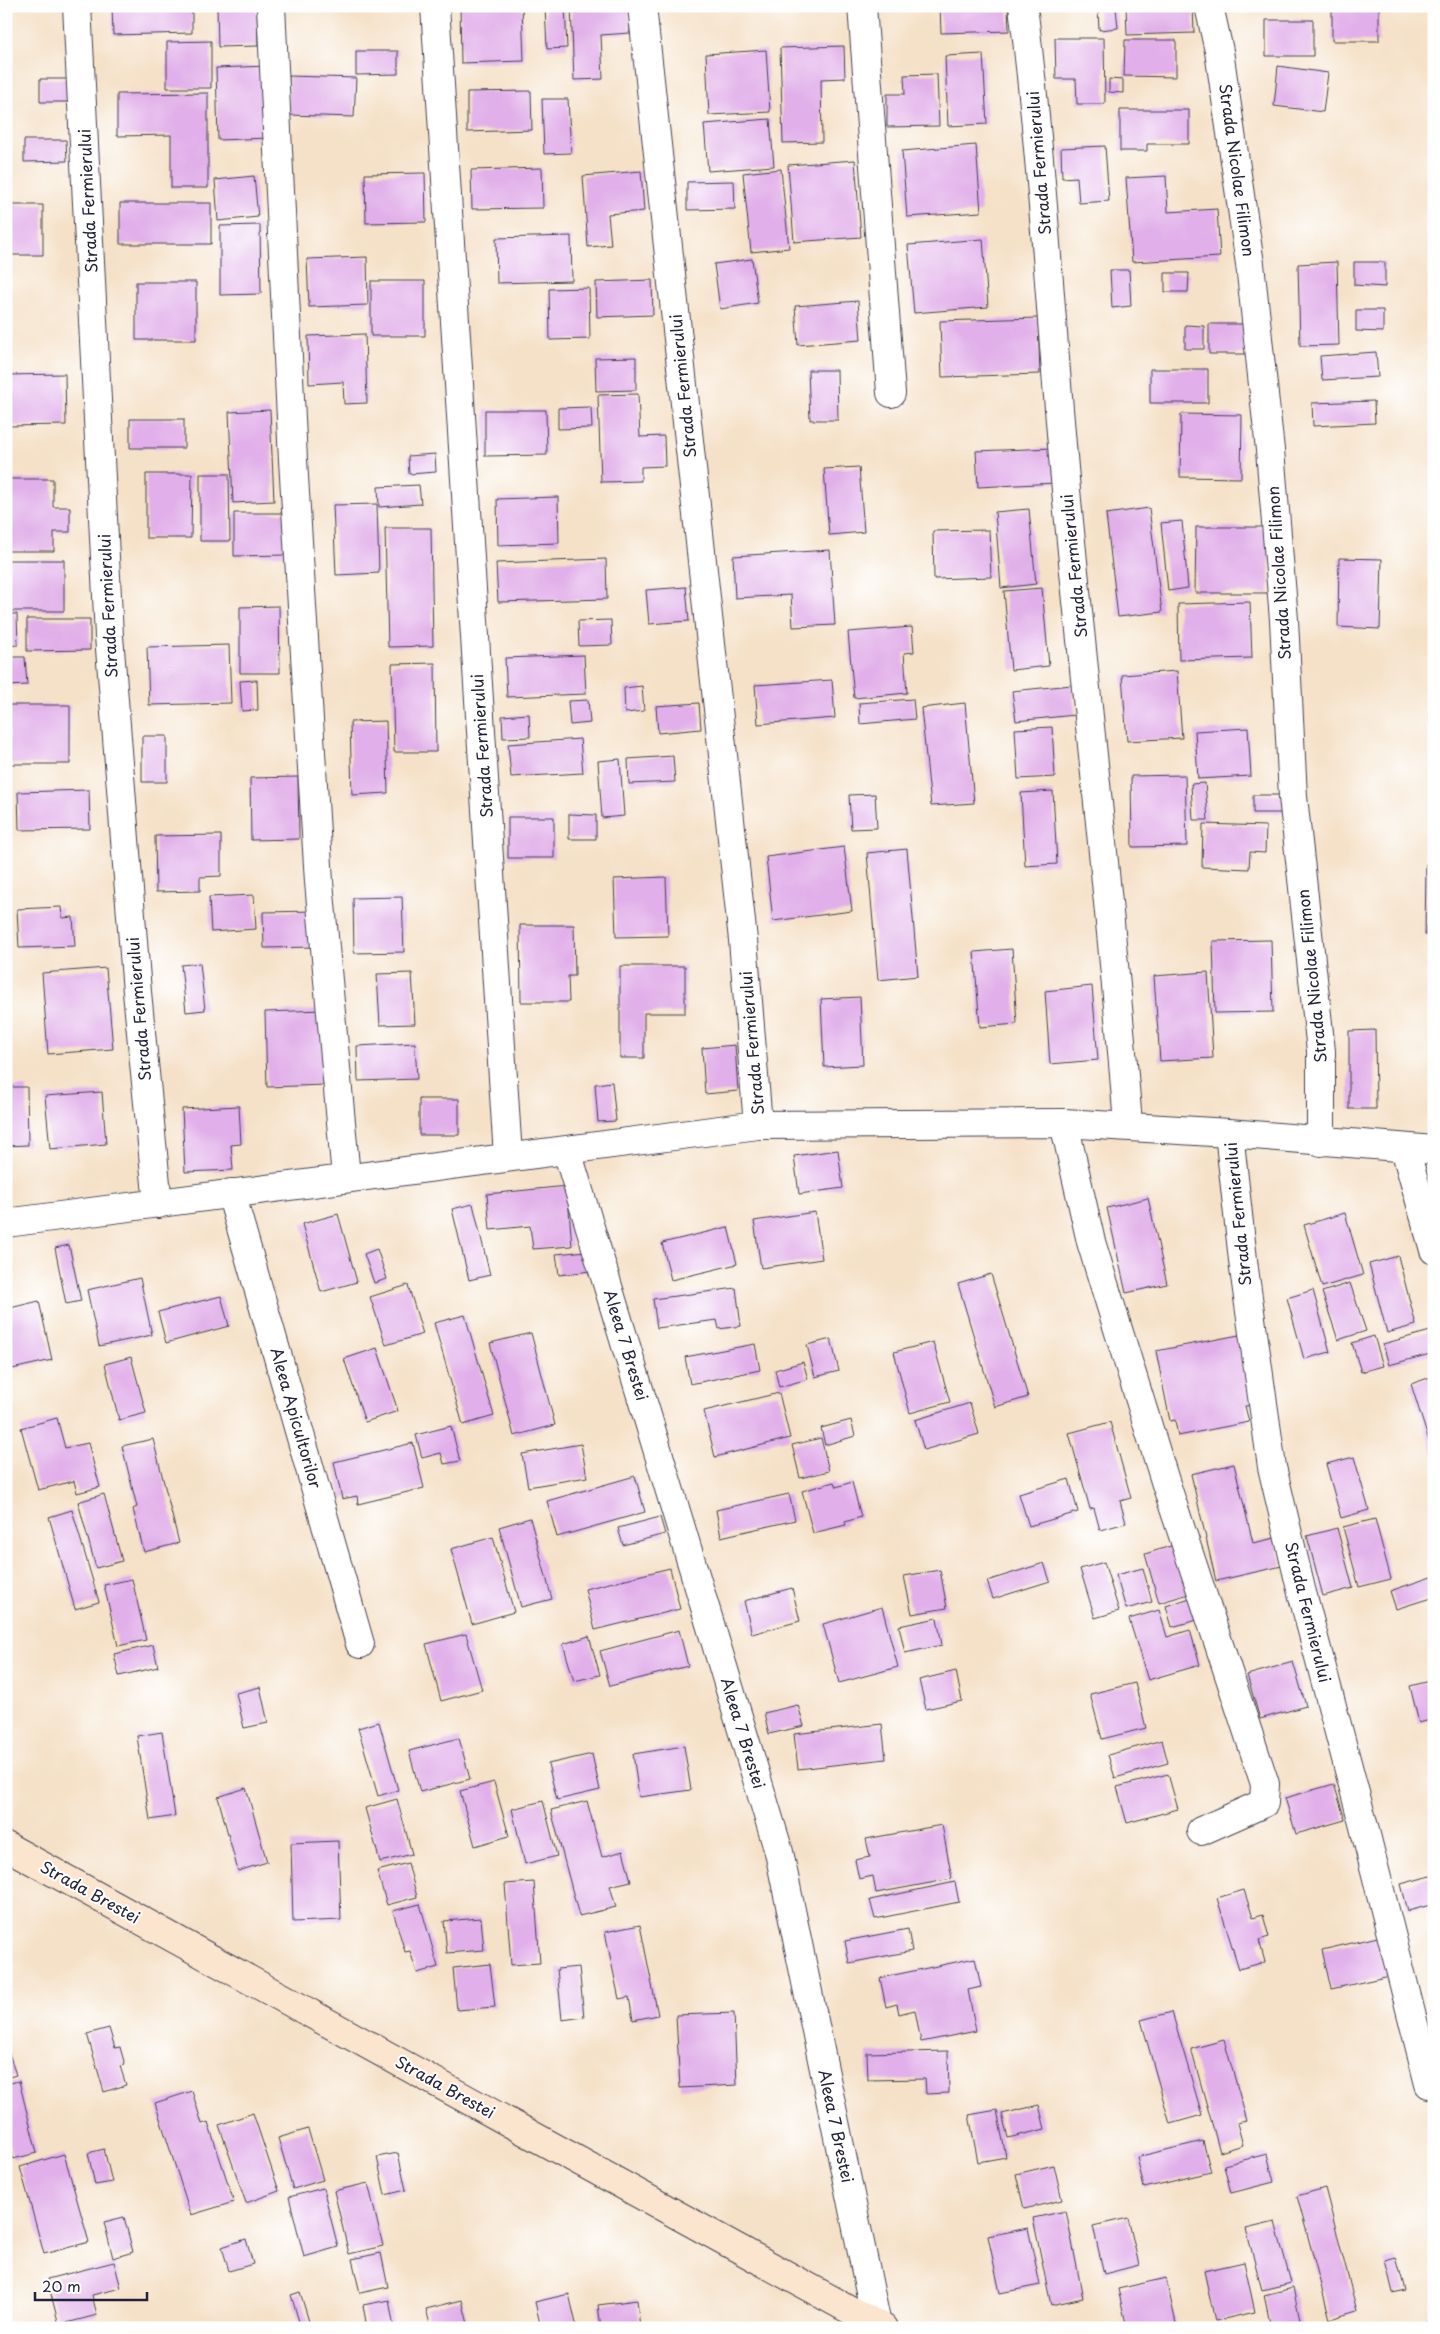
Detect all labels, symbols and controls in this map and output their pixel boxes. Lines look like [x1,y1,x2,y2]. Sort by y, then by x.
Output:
street label: Strada Nicolae Filimon [1214,82,1262,258]
street label: Strada Fermierului [1020,90,1056,236]
street label: Strada Fermierului [71,128,103,274]
street label: Strada Fermierului [663,313,701,459]
street label: Strada Nicolae Filimon [1260,485,1296,661]
street label: Strada Fermierului [1054,493,1092,639]
street label: Strada Fermierului [91,533,123,679]
street label: Strada Fermierului [464,673,498,819]
street label: Strada Nicolae Filimon [1290,888,1332,1064]
street label: Strada Fermierului [120,936,156,1082]
street label: Strada Fermierului [733,970,769,1116]
street label: Strada Fermierului [1218,1141,1256,1287]
street label: Aleea 7 Brestei [599,1286,655,1403]
street label: Aleea Apicultorilor [265,1344,329,1492]
street label: Strada Fermierului [1280,1539,1338,1685]
street label: Aleea 7 Brestei [716,1674,772,1791]
street label: Strada Brestei [36,1854,145,1928]
street label: Strada Brestei [391,2049,500,2123]
street label: Aleea 7 Brestei [813,2067,861,2185]
scale bar [35,2269,148,2301]
text: 20 m [42,2274,81,2297]

